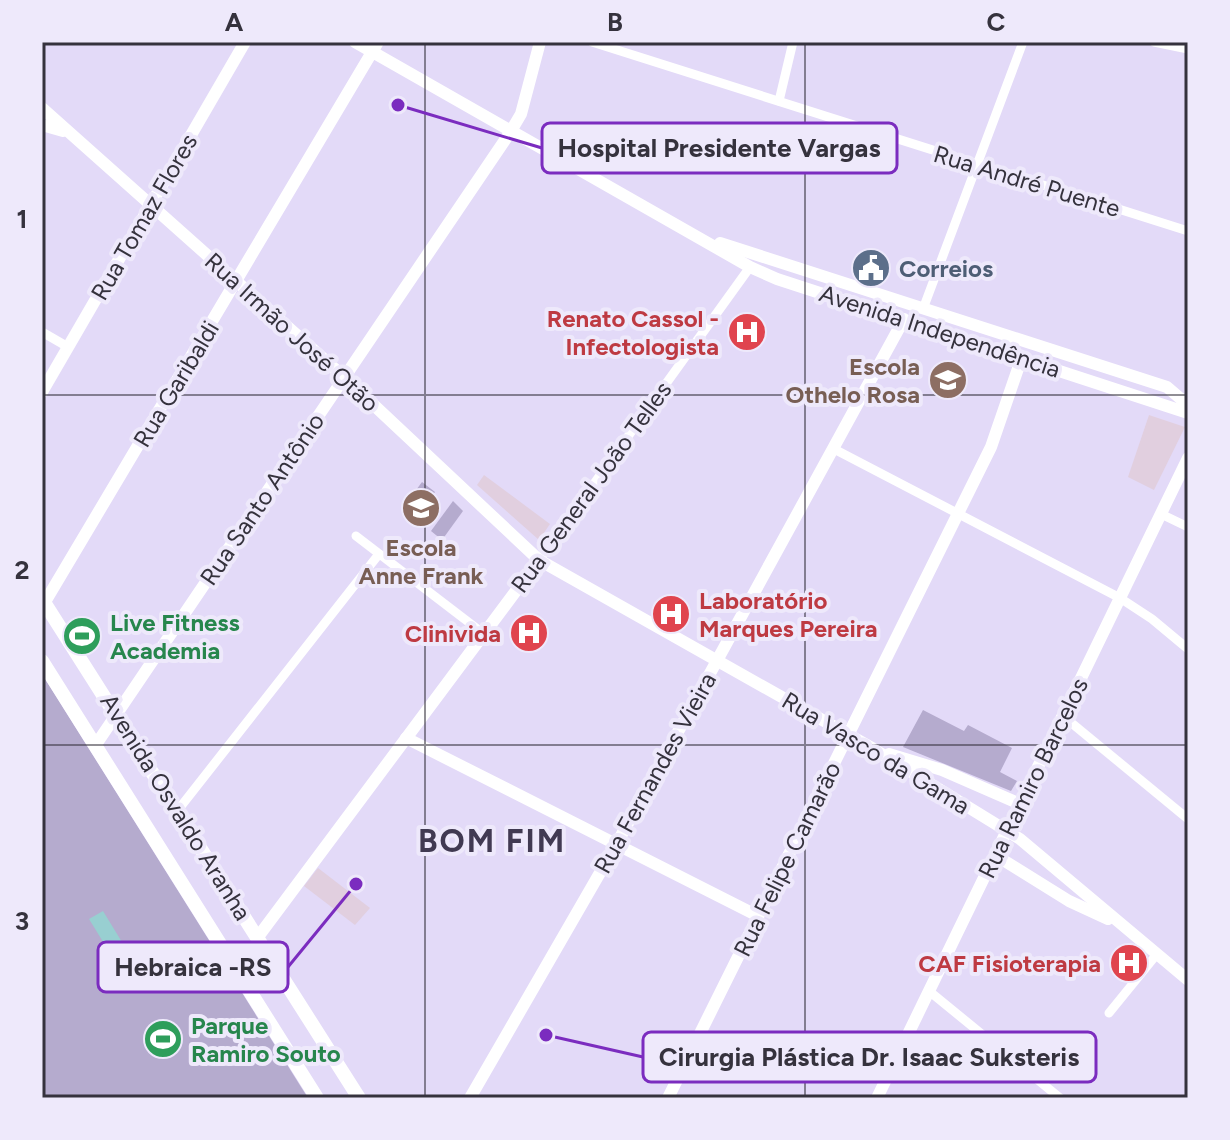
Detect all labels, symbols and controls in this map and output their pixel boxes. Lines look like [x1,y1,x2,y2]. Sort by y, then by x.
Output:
text: A [225,6,244,38]
text: B [607,6,623,38]
text: C [987,6,1006,38]
callout: Hospital Presidente Vargas [542,123,897,173]
street label: Rua Tomaz Flores [85,129,203,305]
text: Hospital Presidente Vargas [557,132,881,164]
street label: Rua André Puente [930,139,1124,223]
text: 1 [17,203,27,235]
street label: Rua Irmão José Otão [199,246,385,418]
public building icon: Correios [850,247,892,289]
place label: Correios [899,254,993,283]
street label: Avenida Independência [816,278,1064,384]
place label: Renato Cassol - Infectologista [547,304,719,361]
hospital icon: Renato Cassol - Infectologista [726,311,768,353]
street label: Rua Garibaldi [127,316,225,452]
place label: Escola Othelo Rosa [786,352,920,409]
school or university icon: Escola Othelo Rosa [927,359,969,401]
street label: Rua General João Telles [505,376,677,598]
street label: Rua Santo Antônio [194,407,330,591]
school or university icon: Escola Anne Frank [400,487,442,529]
place label: Escola Anne Frank [359,533,484,590]
text: 2 [14,554,30,586]
place label: Laboratório Marques Pereira [699,586,878,643]
hospital icon: Laboratório Marques Pereira [650,593,692,635]
place label: Live Fitness Academia [110,608,240,665]
hospital icon: Clinivida [508,612,550,654]
sports icon: Live Fitness Academia [61,615,103,657]
place label: Clinivida [405,619,501,648]
street label: Rua Fernandes Vieira [588,667,722,879]
street label: Rua Ramiro Barcelos [972,673,1094,883]
street label: Rua Vasco da Gama [777,685,975,821]
street label: Avenida Osvaldo Aranha [94,688,258,926]
street label: Rua Felipe Camarão [727,757,847,961]
district label: BOM FIM [418,822,566,860]
text: 3 [15,905,29,937]
callout: Hebraica -RS [98,942,288,992]
hospital icon: CAF Fisioterapia [1108,942,1150,984]
place label: CAF Fisioterapia [918,949,1101,978]
text: Hebraica -RS [114,951,272,983]
place label: Parque Ramiro Souto [191,1011,341,1068]
sports icon: Parque Ramiro Souto [142,1018,184,1060]
callout: Cirurgia Plástica Dr. Isaac Suksteris [643,1032,1096,1082]
text: Cirurgia Plástica Dr. Isaac Suksteris [659,1041,1079,1073]

